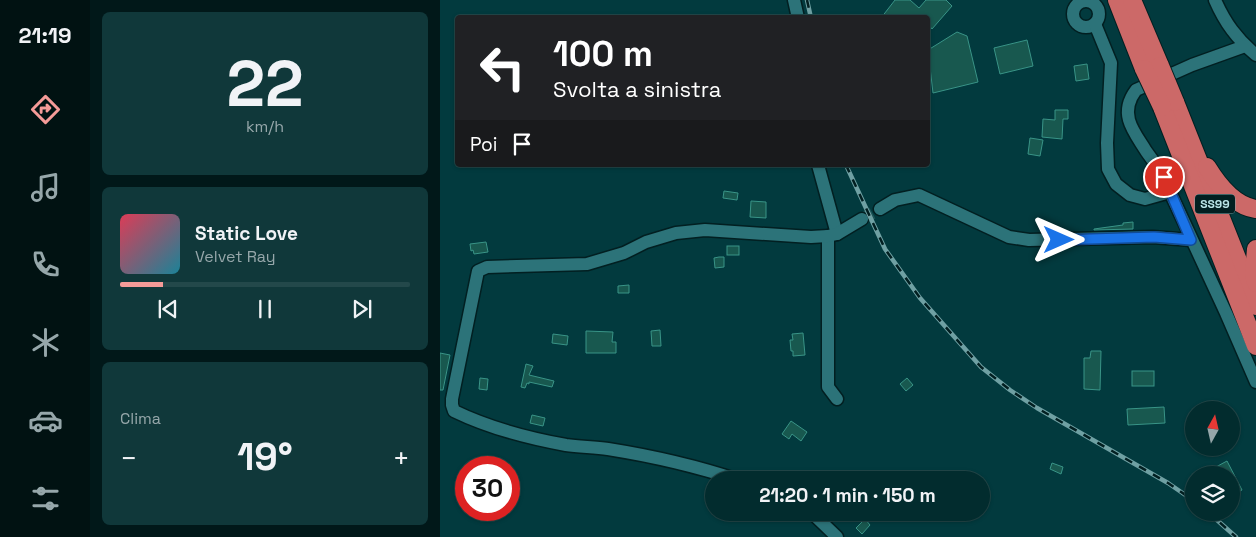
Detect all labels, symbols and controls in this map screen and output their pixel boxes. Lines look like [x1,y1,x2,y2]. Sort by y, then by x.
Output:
text: 21:19 [18,21,72,49]
text: 100 m [553,32,653,76]
icon: left [470,35,535,100]
text: 22 [226,42,304,125]
text: Svolta a sinistra [553,75,721,103]
icon: directions [28,92,63,127]
text: km/h [246,116,284,137]
icon: arrive [508,130,536,158]
text: Poi [470,132,498,157]
pin [1143,156,1185,198]
icon: arrive [1150,163,1178,191]
icon: music [28,170,63,205]
road number: SS99 [1195,194,1235,213]
position arrow [1032,213,1084,265]
text: Static Love [195,221,298,246]
text: Velvet Ray [195,246,276,267]
icon: phone [28,247,63,282]
icon: previous [154,295,182,323]
icon: pause [251,295,279,323]
icon: next [348,295,376,323]
icon: climate [28,325,63,360]
north arrow [1185,401,1240,456]
map controls [1185,401,1240,521]
icon: car [28,403,63,438]
text: Clima [120,408,161,429]
text: 19° [237,433,293,481]
text: − [120,440,137,476]
text: + [393,440,410,476]
speed limit sign: 30 [455,456,520,521]
button: layers [1185,466,1240,521]
icon: filters [28,481,63,516]
text: 21:20 · 1 min · 150 m [759,483,936,508]

